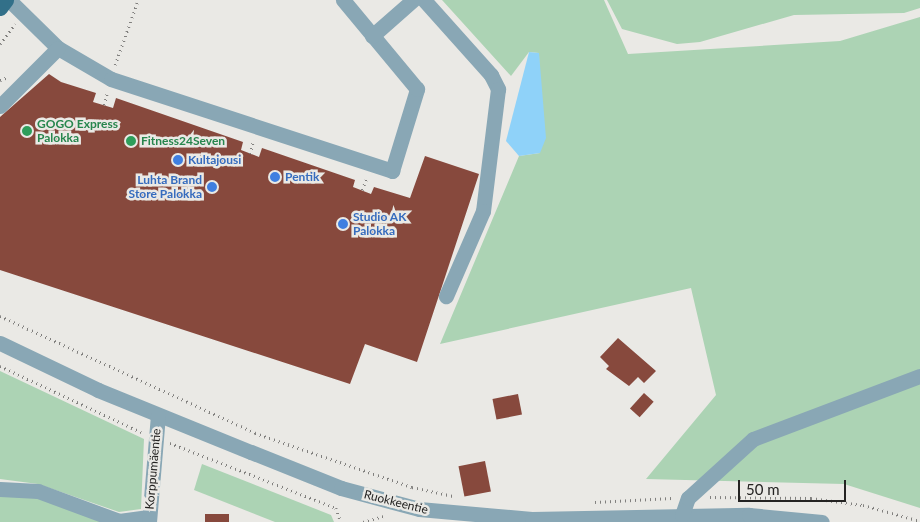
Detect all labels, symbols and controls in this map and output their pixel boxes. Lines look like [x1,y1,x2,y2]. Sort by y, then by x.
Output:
place label: GOGO Express Palokka [37,117,118,145]
marker: GOGO Express Palokka [21,125,33,137]
place label: Fitness24Seven [141,134,225,148]
marker: Fitness24Seven [125,135,137,147]
place label: Kultajousi [188,153,241,167]
marker: Kultajousi [172,154,184,166]
place label: Pentik [285,170,319,184]
marker: Pentik [269,171,281,183]
place label: Luhta Brand Store Palokka [129,173,202,201]
marker: Luhta Brand Store Palokka [206,181,218,193]
place label: Studio AK Palokka [353,210,407,238]
marker: Studio AK Palokka [337,218,349,230]
street label: Korppumäentie [142,428,164,510]
scale bar [740,470,848,502]
text: 50 m [746,480,780,498]
street label: Ruokkeentie [362,487,430,517]

